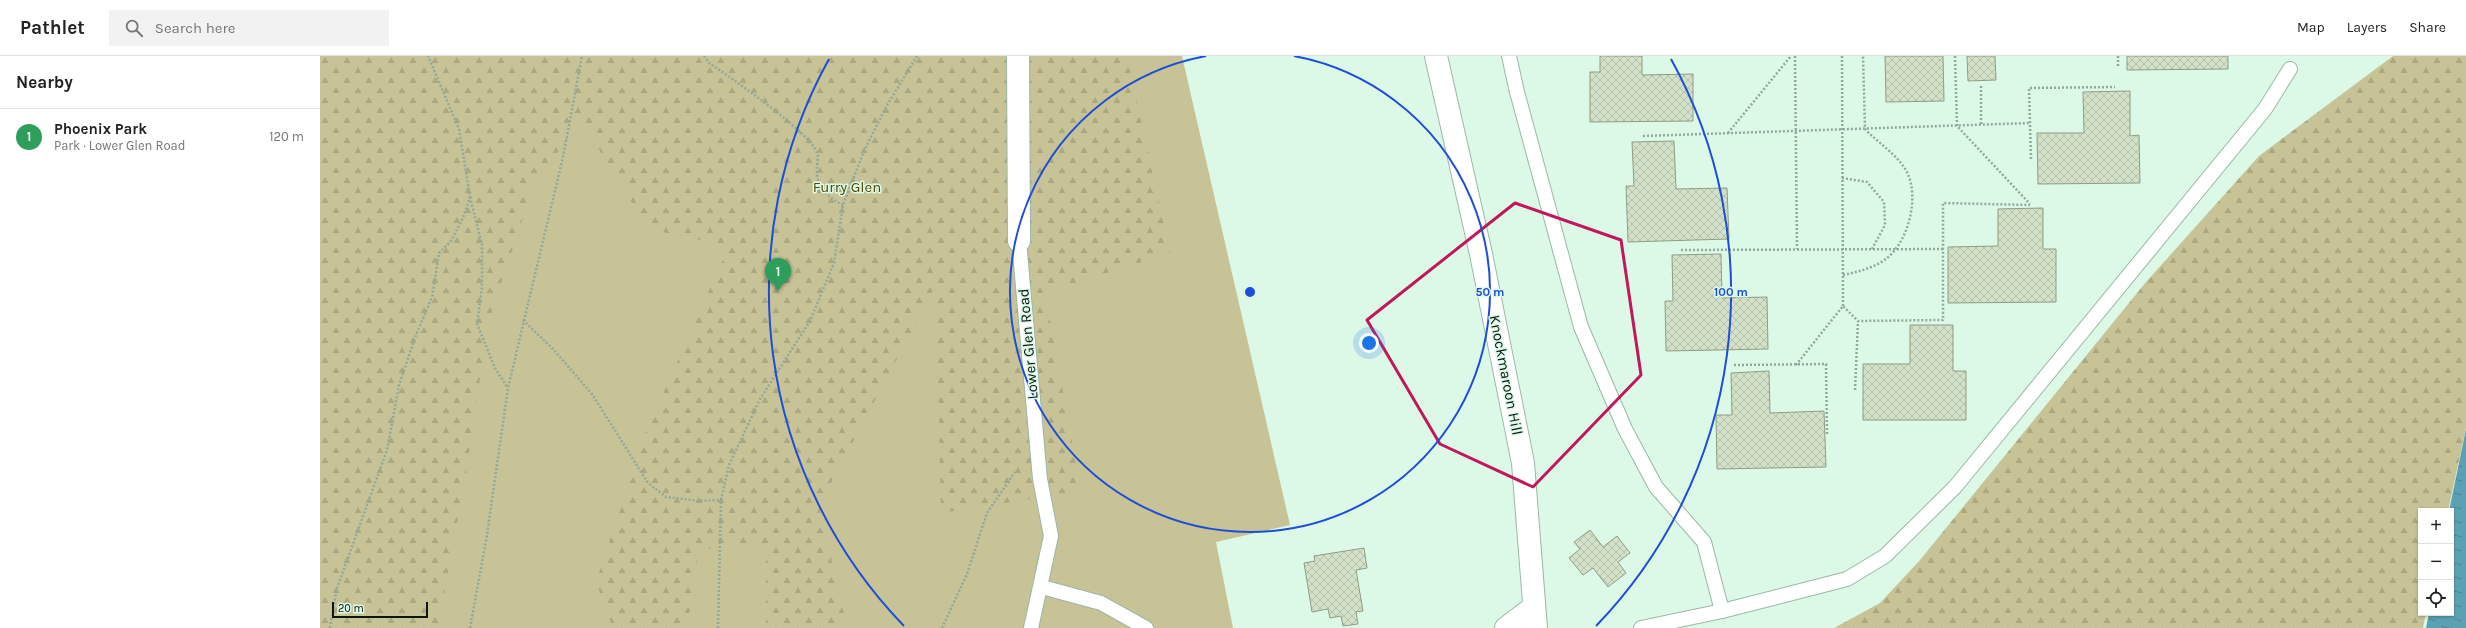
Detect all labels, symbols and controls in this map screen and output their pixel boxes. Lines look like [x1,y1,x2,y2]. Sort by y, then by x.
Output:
search box [109,10,389,46]
text: Pathlet [20,17,85,39]
icon: search [123,17,145,39]
text: Search here [155,19,236,37]
text: Map [2297,19,2325,36]
text: Layers [2347,19,2387,36]
text: Share [2409,19,2446,36]
text: Nearby [16,72,73,92]
text: Phoenix Park [54,120,147,138]
text: 1 [27,129,31,144]
text: 120 m [269,129,304,144]
text: Park · Lower Glen Road [54,138,185,153]
park label: Furry Glen [813,178,881,196]
pin: 1 [765,258,791,291]
centre of rings [1243,285,1257,299]
text: 50 m [1476,285,1505,299]
text: 100 m [1714,285,1748,299]
street label: Lower Glen Road [1014,288,1042,400]
street label: Knockmaroon Hill [1486,313,1526,437]
your location [1359,333,1379,353]
map controls [2418,508,2454,616]
button: + [2418,508,2454,544]
button: − [2418,544,2454,580]
button: locate [2418,580,2454,616]
scale bar [332,600,428,619]
text: 20 m [338,602,364,615]

